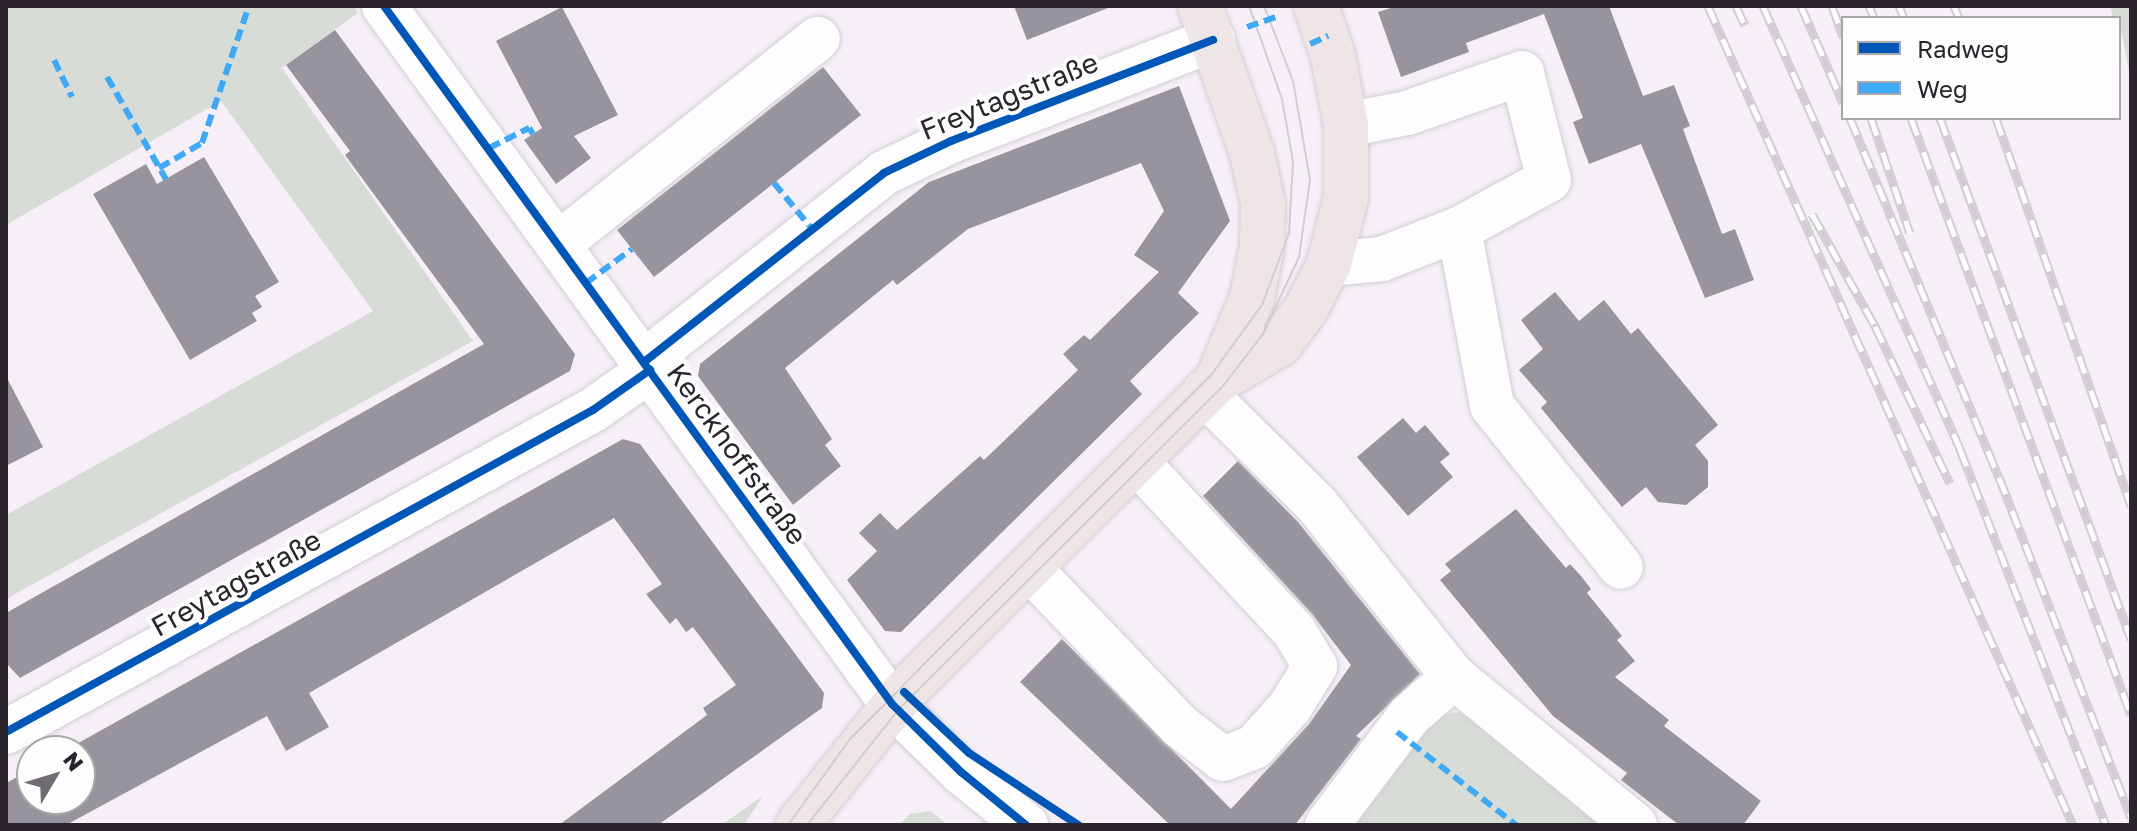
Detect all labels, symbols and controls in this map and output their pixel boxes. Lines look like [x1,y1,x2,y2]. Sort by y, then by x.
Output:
legend [1841,16,2121,120]
text: Radweg [1917,34,2009,63]
street label: Freytagstraße [915,45,1103,147]
text: Weg [1917,74,1968,103]
street label: Kerckhoffstraße [660,357,814,551]
street label: Freytagstraße [145,523,327,643]
north arrow [16,735,96,815]
text: N [58,746,90,776]

